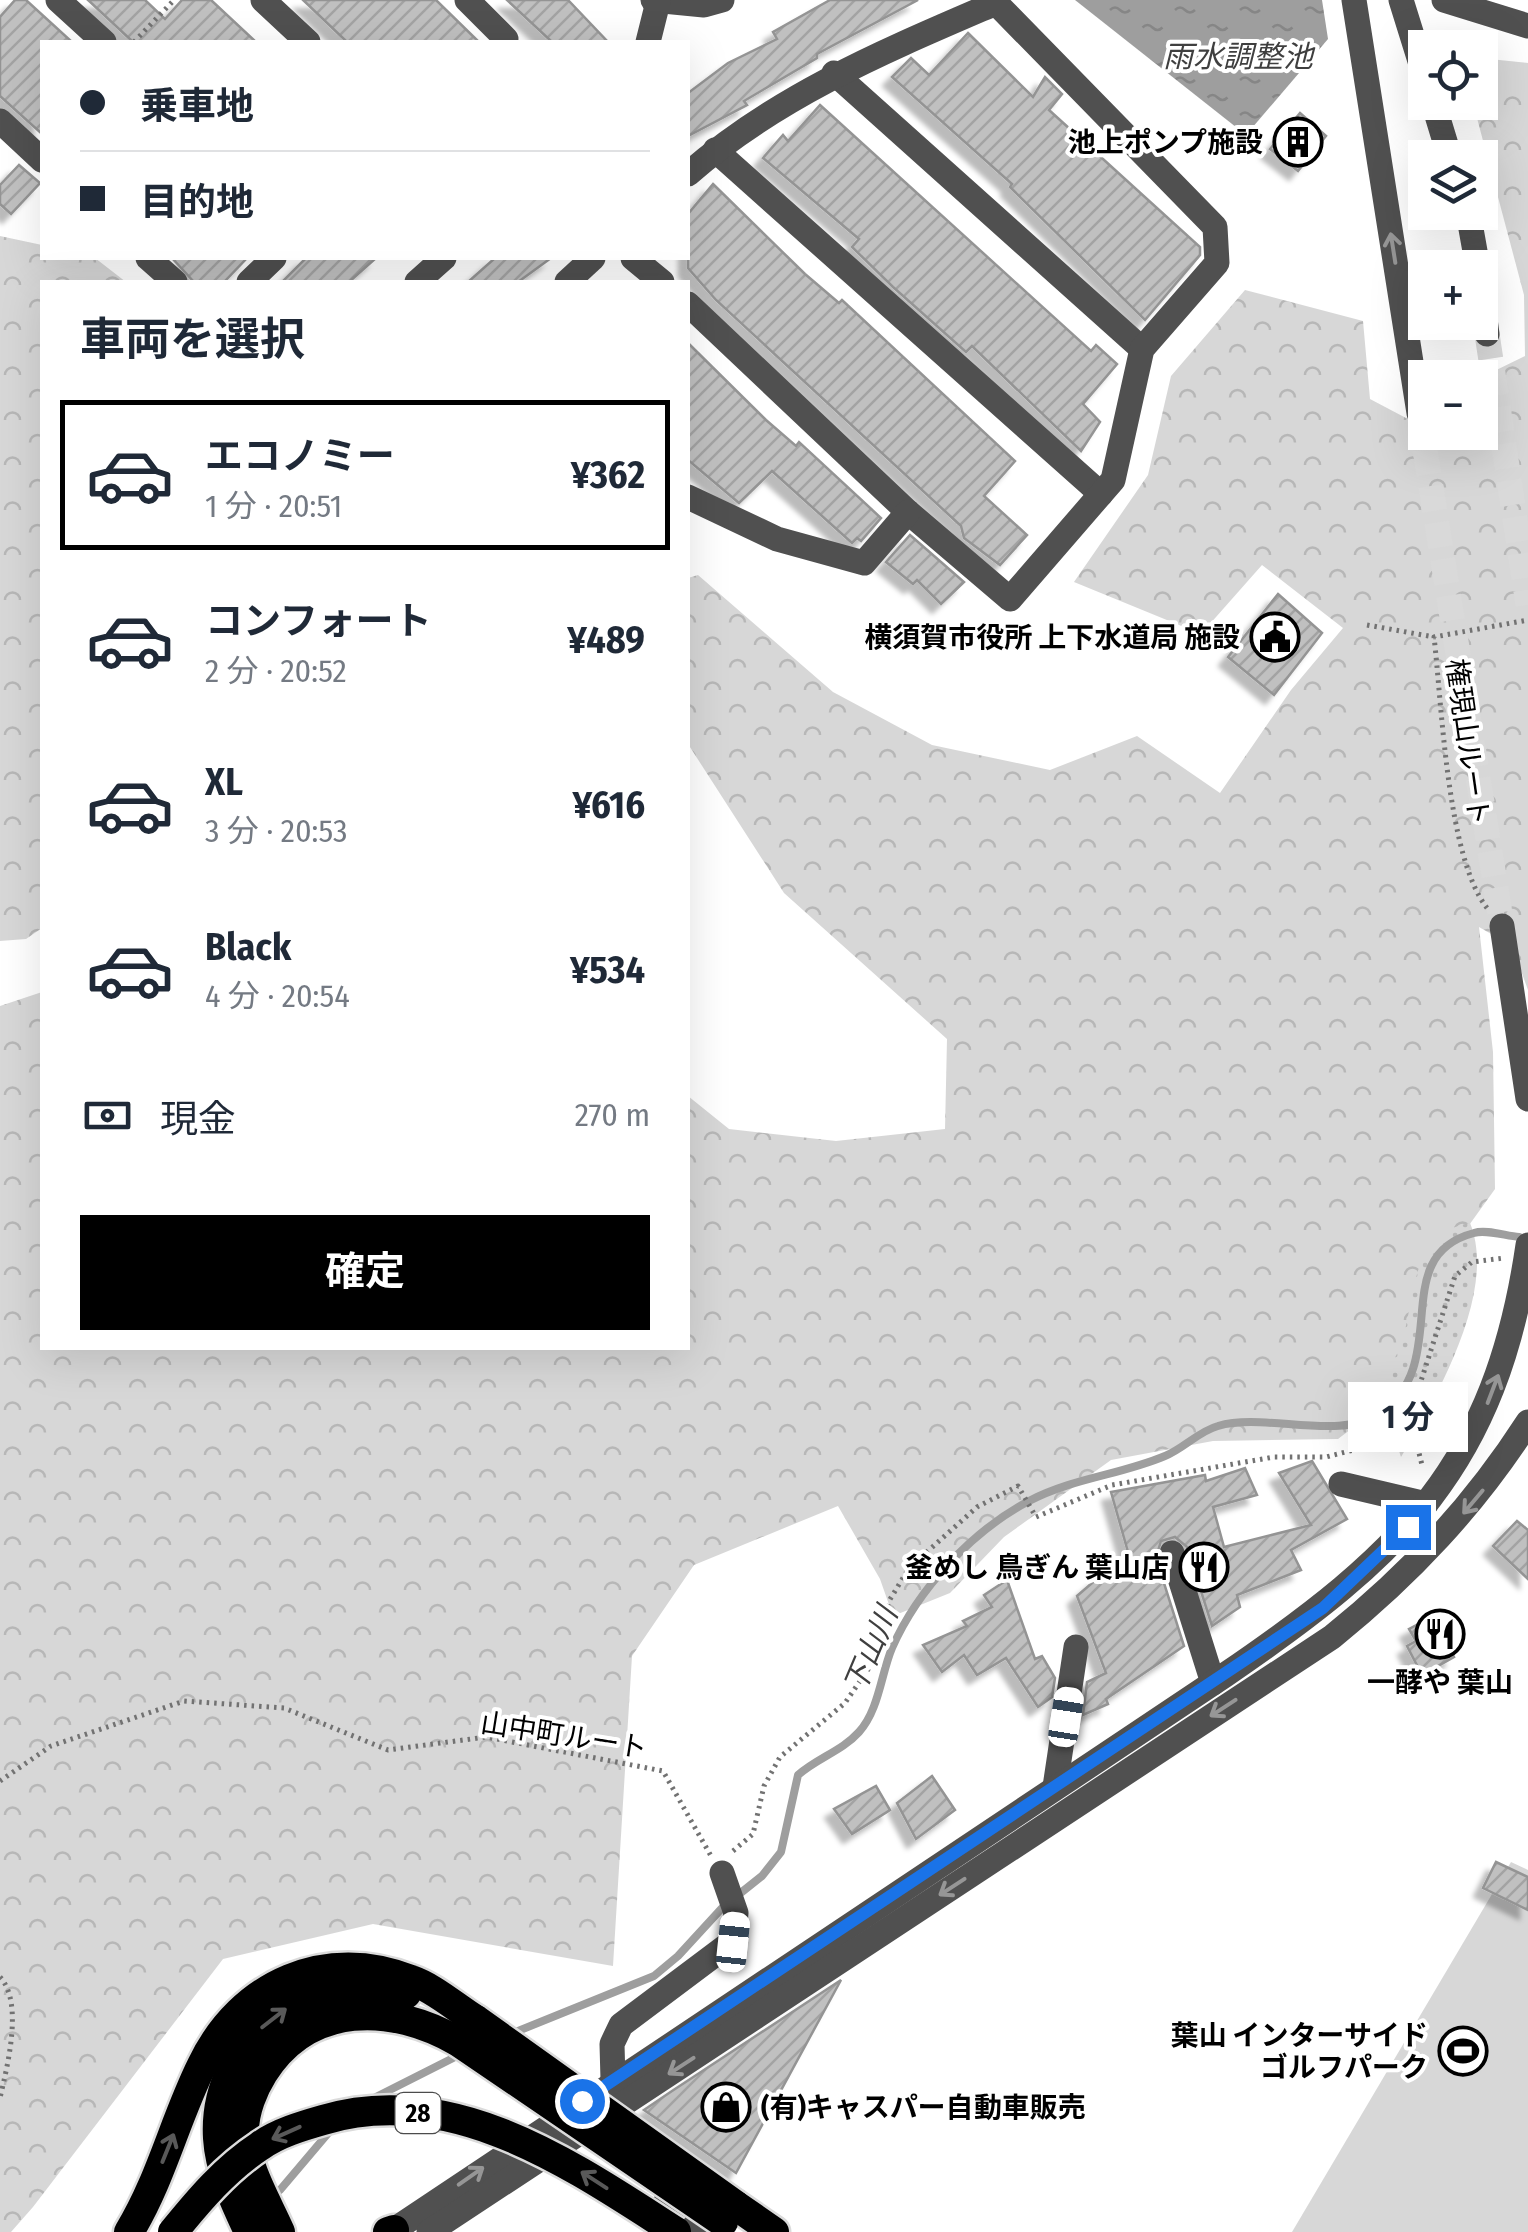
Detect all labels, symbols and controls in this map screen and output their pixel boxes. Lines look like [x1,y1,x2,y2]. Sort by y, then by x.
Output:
map controls [1408,30,1498,450]
button: locate [1408,30,1498,120]
water label: 雨水調整池 [1163,39,1316,75]
text: 乗車地 [140,83,254,129]
building icon: 池上ポンプ施設 [1272,116,1324,168]
place label: 池上ポンプ施設 [1068,126,1263,159]
button: layers [1408,140,1498,230]
text: 目的地 [140,179,254,225]
one-way arrow [1383,232,1402,264]
button: + [1408,250,1498,340]
text: 車両を選択 [80,313,305,367]
button: − [1408,360,1498,450]
icon: car [85,430,175,520]
text: エコノミー [205,433,395,479]
text: ¥362 [571,452,645,498]
text: 1 分 · 20:51 [205,487,342,525]
icon: car [85,595,175,685]
text: コンフォート [205,598,432,644]
public building icon: 横須賀市役所 上下水道局 施設 [1249,611,1301,663]
text: ¥489 [567,617,645,663]
place label: 横須賀市役所 上下水道局 施設 [864,621,1240,654]
text: 2 分 · 20:52 [205,652,347,690]
street label: 権現山ルート [1439,657,1496,828]
text: XL [205,759,243,805]
icon: car [85,760,175,850]
text: ¥616 [573,782,645,828]
text: 3 分 · 20:53 [205,812,347,850]
text: Black [205,924,291,970]
icon: car [85,925,175,1015]
text: ¥534 [570,947,645,993]
text: 4 分 · 20:54 [205,977,350,1015]
icon: cash [80,1088,135,1143]
text: 現金 [160,1096,236,1142]
text: 270 m [575,1096,650,1134]
button: 確定 [80,1215,650,1330]
one-way arrow [1485,1374,1503,1404]
callout: 1 分 [1348,1382,1468,1452]
text: 1 分 [1382,1398,1434,1436]
one-way arrow [1462,1489,1484,1515]
route end [1386,1505,1431,1550]
restaurant icon: 釜めし 鳥ぎん 葉山店 [1178,1541,1230,1593]
place label: 釜めし 鳥ぎん 葉山店 [905,1551,1169,1584]
water label: 下山川 [837,1599,906,1698]
restaurant icon: 一酵や 葉山 [1414,1608,1466,1660]
place label: 一酵や 葉山 [1367,1666,1513,1699]
car [1046,1685,1086,1749]
one-way arrow [1210,1698,1238,1719]
street label: 山中町ルート [478,1706,649,1765]
one-way arrow [939,1877,966,1897]
car [715,1911,751,1973]
one-way arrow [260,2008,287,2029]
place label: 葉山 インターサイド ゴルフパーク [1171,2019,1428,2084]
sports icon: 葉山 インターサイド ゴルフパーク [1437,2025,1489,2077]
one-way arrow [667,2055,695,2076]
route start [560,2079,605,2124]
shop icon: (有)キャスパー自動車販売 [700,2081,752,2133]
place label: (有)キャスパー自動車販売 [761,2091,1086,2124]
road number: 28 [396,2093,440,2133]
one-way arrow [271,2125,302,2143]
one-way arrow [160,2133,178,2164]
one-way arrow [457,2166,485,2187]
one-way arrow [580,2169,608,2190]

